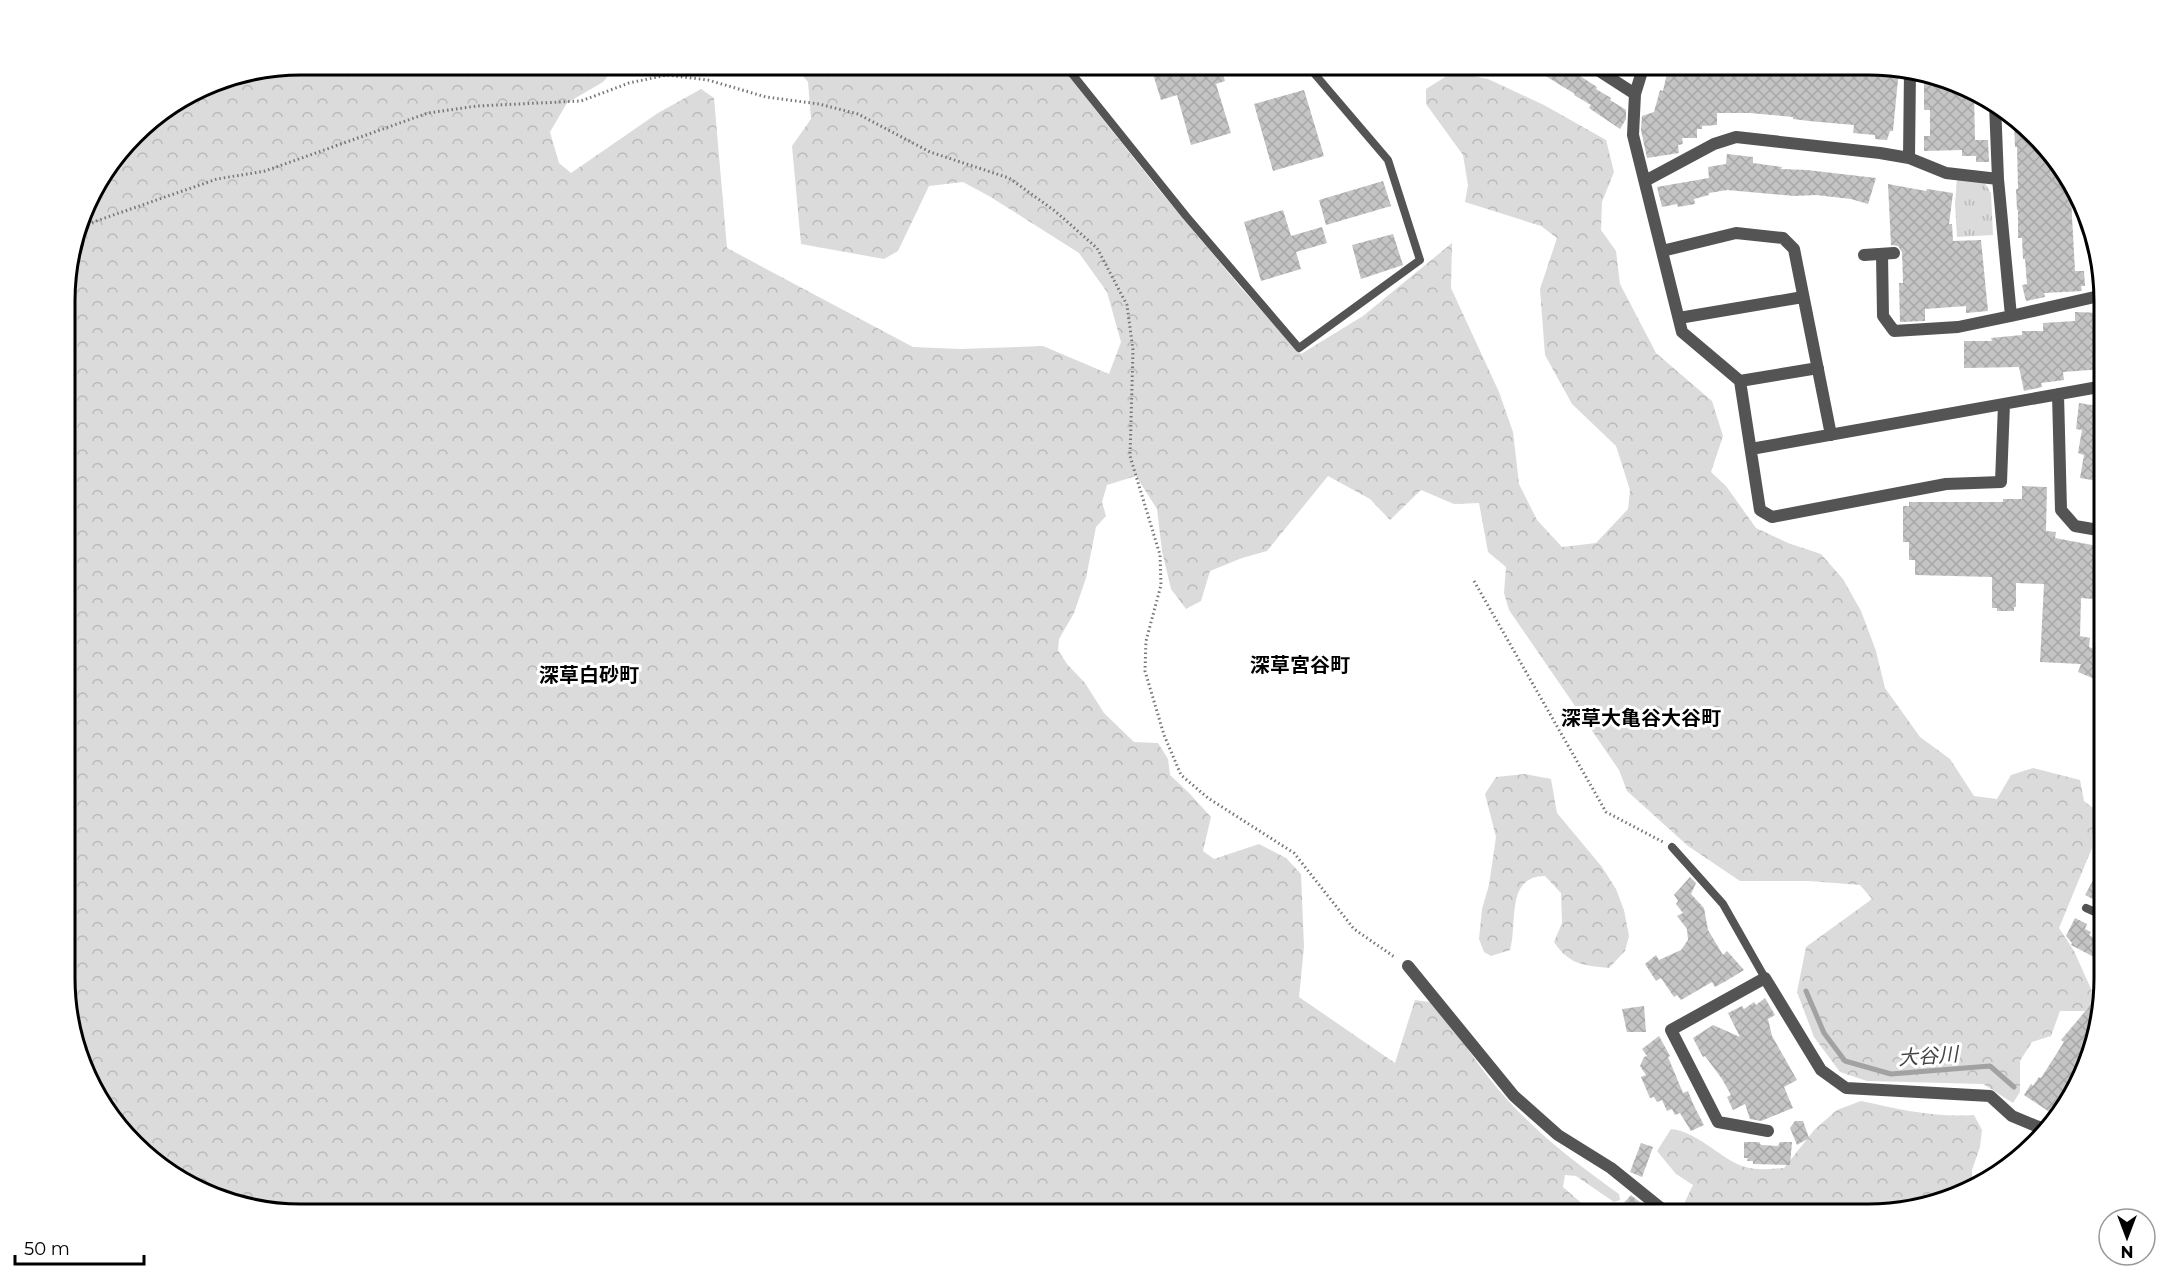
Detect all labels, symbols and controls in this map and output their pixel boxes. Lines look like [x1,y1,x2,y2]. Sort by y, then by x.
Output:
district label: 深草宮谷町 [1250,653,1350,677]
district label: 深草白砂町 [539,663,639,687]
district label: 深草大亀谷大谷町 [1561,706,1721,730]
water label: 大谷川 [1897,1042,1961,1070]
north arrow [2097,1207,2157,1267]
scale bar [15,1228,144,1266]
text: 50 m [24,1238,70,1260]
text: N [2121,1242,2133,1261]

